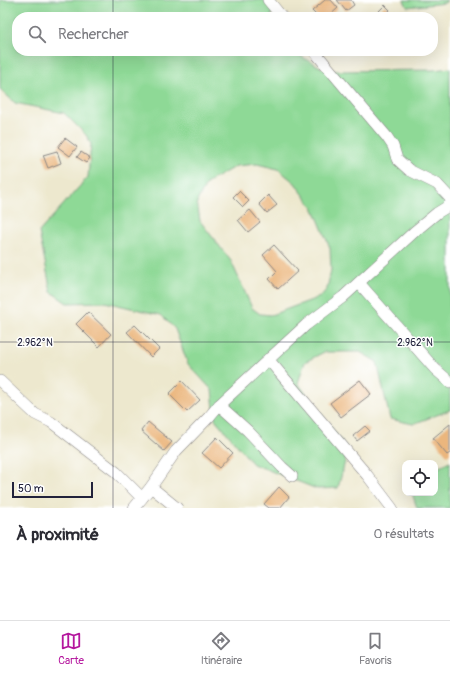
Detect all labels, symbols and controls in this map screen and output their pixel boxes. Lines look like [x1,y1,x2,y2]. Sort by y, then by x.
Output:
search box [12,12,438,56]
icon: search [26,23,48,45]
text: Rechercher [58,25,129,44]
text: 2.962°N [17,337,53,349]
text: 2.962°N [397,337,433,349]
map controls [402,460,438,496]
button: locate [402,460,438,496]
scale bar [12,480,93,499]
text: 50 m [18,482,44,495]
text: À proximité [16,524,99,545]
text: 0 résultats [374,526,434,542]
tab: Carte [58,630,84,667]
tab: Itinéraire [201,630,242,667]
tab: Favoris [359,630,392,667]

